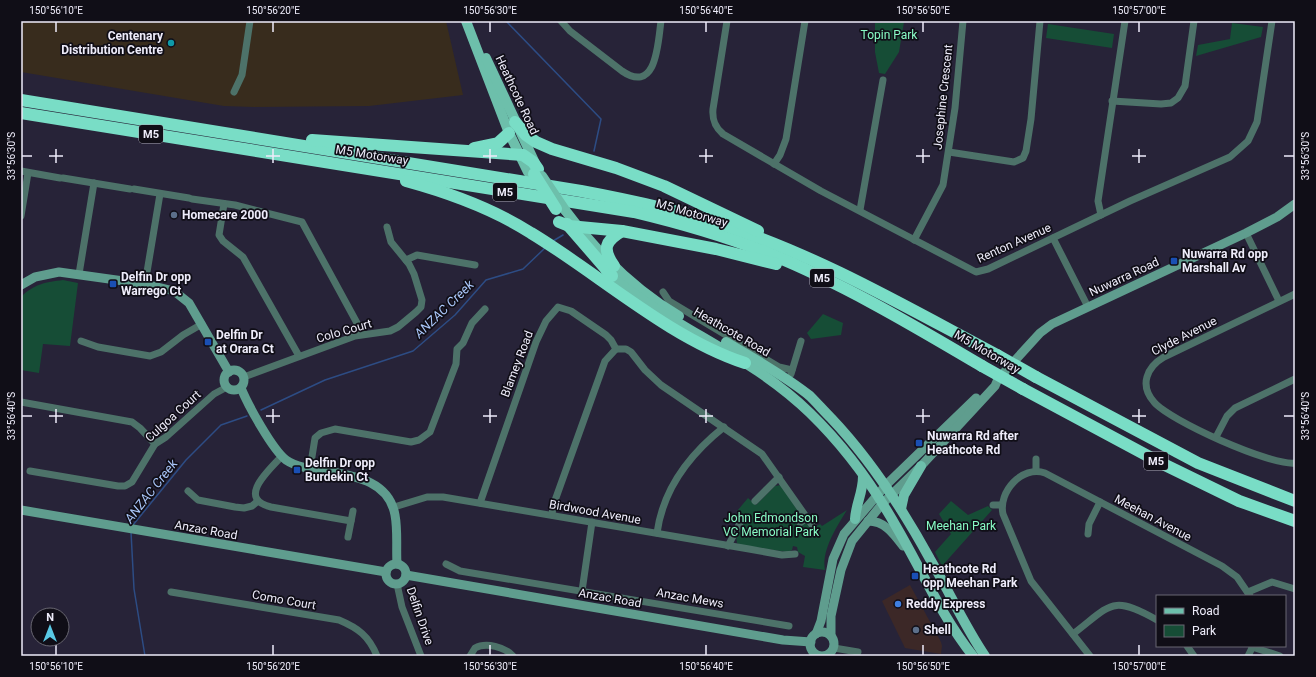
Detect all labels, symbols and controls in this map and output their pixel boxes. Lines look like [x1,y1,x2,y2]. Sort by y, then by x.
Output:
text: 150°56'10"E [29,5,83,16]
text: 150°56'20"E [246,5,300,16]
text: 150°56'30"E [463,5,517,16]
text: 150°56'40"E [679,5,733,16]
text: 150°56'50"E [896,5,950,16]
text: 150°57'00"E [1112,5,1166,16]
park label: Topin Park [861,28,918,42]
place label: Centenary Distribution Centre [61,29,164,57]
marker: Centenary Distribution Centre [166,38,176,48]
street label: Josephine Crescent [931,44,955,150]
street label: Heathcote Road [492,53,542,137]
road number: M5 [139,125,163,143]
text: 33°56'30"S [6,132,17,180]
text: 33°56'30"S [1300,132,1311,180]
street label: M5 Motorway [335,142,410,168]
road number: M5 [493,183,517,201]
street label: M5 Motorway [655,196,730,230]
place label: Homecare 2000 [182,208,268,222]
marker: Homecare 2000 [169,210,179,220]
street label: Renton Avenue [975,220,1053,266]
place label: Nuwarra Rd opp Marshall Av [1182,247,1268,275]
street label: Nuwarra Road [1087,255,1161,299]
marker: Nuwarra Rd opp Marshall Av [1169,256,1179,266]
road number: M5 [810,269,834,287]
place label: Delfin Dr opp Warrego Ct [121,270,191,298]
water label: ANZAC Creek [411,277,477,342]
marker: Delfin Dr opp Warrego Ct [108,279,118,289]
street label: Heathcote Road [691,304,773,360]
street label: Clyde Avenue [1149,313,1219,359]
street label: Colo Court [315,316,373,346]
place label: Delfin Dr at Orara Ct [216,328,274,356]
street label: M5 Motorway [952,328,1023,377]
street label: Blamey Road [498,329,536,399]
marker: Delfin Dr at Orara Ct [203,337,213,347]
street label: Culgoa Court [142,387,204,445]
text: 33°56'40"S [6,392,17,440]
text: 33°56'40"S [1300,392,1311,440]
place label: Nuwarra Rd after Heathcote Rd [927,429,1019,457]
marker: Nuwarra Rd after Heathcote Rd [914,438,924,448]
road number: M5 [1144,452,1168,470]
water label: ANZAC Creek [121,456,181,527]
place label: Delfin Dr opp Burdekin Ct [305,456,375,484]
marker: Delfin Dr opp Burdekin Ct [292,465,302,475]
street label: Meehan Avenue [1112,492,1194,544]
street label: Birdwood Avenue [548,497,642,527]
park label: John Edmondson VC Memorial Park [723,511,820,539]
street label: Anzac Road [173,518,239,542]
park label: Meehan Park [926,519,997,533]
place label: Heathcote Rd opp Meehan Park [923,562,1018,590]
marker: Heathcote Rd opp Meehan Park [910,571,920,581]
street label: Delfin Drive [404,585,436,647]
street label: Anzac Mews [655,585,725,611]
street label: Anzac Road [577,586,643,610]
street label: Como Court [251,588,317,613]
legend [1156,595,1286,647]
place label: Reddy Express [906,597,985,611]
marker: Reddy Express [893,599,903,609]
text: Road [1192,604,1220,618]
north arrow [30,607,70,647]
text: N [46,611,54,624]
place label: Shell [924,623,951,637]
text: Park [1192,624,1217,638]
marker: Shell [911,625,921,635]
text: 150°56'10"E [29,661,83,672]
text: 150°56'20"E [246,661,300,672]
text: 150°56'30"E [463,661,517,672]
text: 150°56'40"E [679,661,733,672]
text: 150°56'50"E [896,661,950,672]
text: 150°57'00"E [1112,661,1166,672]

